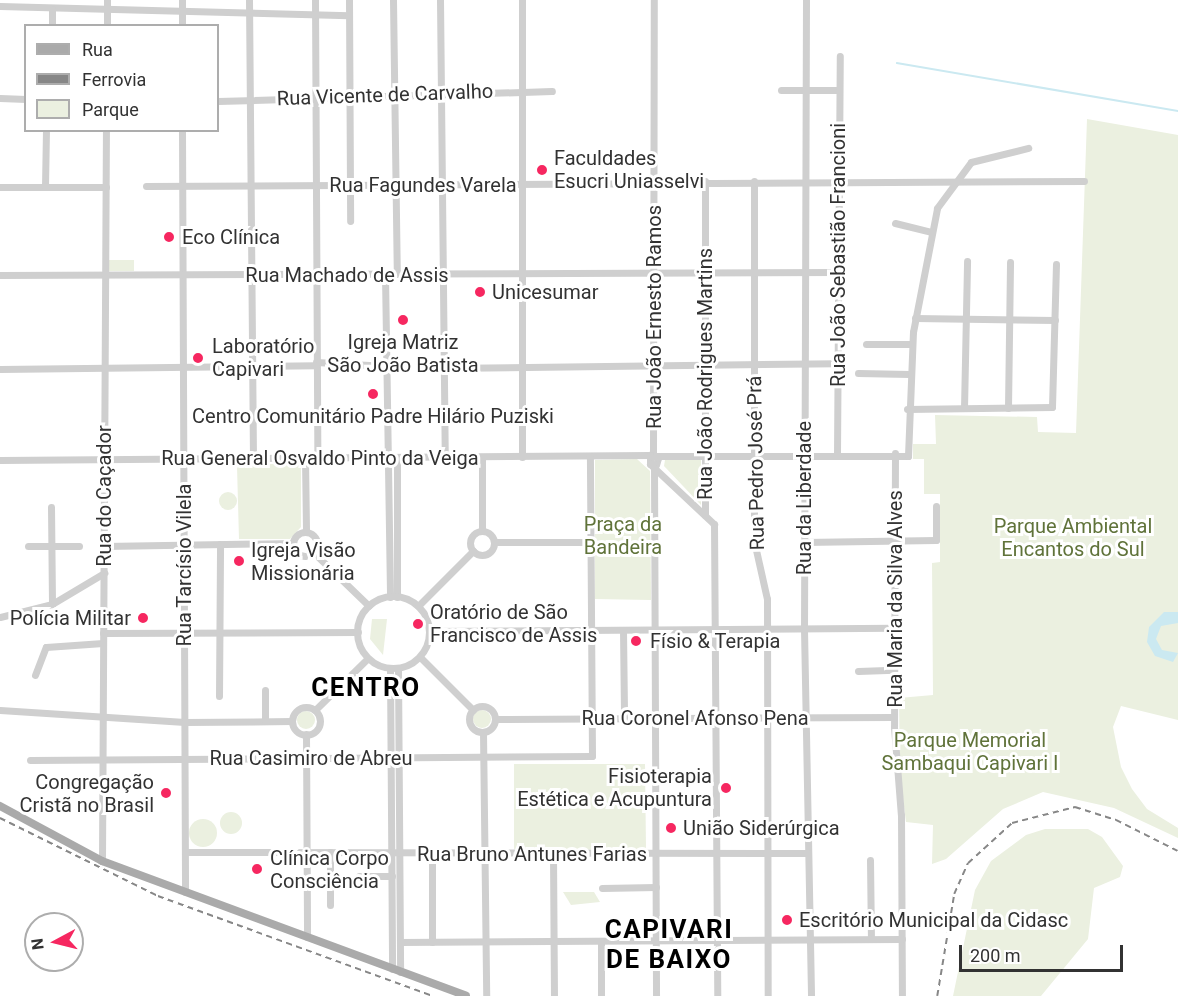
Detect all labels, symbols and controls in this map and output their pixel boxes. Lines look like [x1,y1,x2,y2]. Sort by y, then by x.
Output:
legend [24,24,219,132]
text: Rua [82,39,113,60]
text: Ferrovia [82,69,146,90]
street label: Rua Vicente de Carvalho [276,79,494,111]
text: Parque [82,99,139,120]
street label: Rua João Sebastião Francioni [826,123,850,387]
place label: Faculdades Esucri Uniasselvi [554,146,704,193]
marker: Faculdades Esucri Uniasselvi [535,163,549,177]
street label: Rua Fagundes Varela [329,173,517,197]
street label: Rua João Ernesto Ramos [642,205,666,429]
place label: Eco Clínica [182,225,280,249]
marker: Eco Clínica [160,228,178,246]
street label: Rua João Rodrigues Martins [693,248,717,500]
street label: Rua Machado de Assis [245,263,449,287]
place label: Unicesumar [492,280,598,304]
marker: Unicesumar [473,285,487,299]
marker: Igreja Matriz São João Batista [396,313,410,327]
place label: Igreja Matriz São João Batista [327,330,479,377]
place label: Laboratório Capivari [212,334,314,381]
marker: Laboratório Capivari [189,349,207,367]
street label: Rua Pedro José Prá [742,375,770,551]
marker: Centro Comunitário Padre Hilário Puziski [366,387,380,401]
place label: Centro Comunitário Padre Hilário Puziski [192,404,554,428]
street label: Rua da Liberdade [792,421,816,575]
street label: Rua do Caçador [92,425,116,567]
street label: Rua General Osvaldo Pinto da Veiga [161,446,479,470]
street label: Rua Tarcísio Vilela [172,483,196,647]
street label: Rua Maria da Silva Alves [883,490,907,708]
park label: Praça da Bandeira [584,512,662,559]
park label: Parque Ambiental Encantos do Sul [994,514,1152,561]
place label: Igreja Visão Missionária [251,538,356,585]
marker: Igreja Visão Missionária [232,554,246,568]
place label: Oratório de São Francisco de Assis [430,600,597,647]
place label: Polícia Militar [10,606,131,630]
marker: Polícia Militar [136,611,150,625]
marker: Oratório de São Francisco de Assis [411,617,425,631]
place label: Físio & Terapia [650,629,781,653]
marker: Físio & Terapia [627,632,645,650]
district label: CENTRO [311,672,421,704]
street label: Rua Coronel Afonso Pena [581,706,809,730]
park label: Parque Memorial Sambaqui Capivari I [881,728,1059,775]
street label: Rua Casimiro de Abreu [210,746,412,770]
place label: Fisioterapia Estética e Acupuntura [517,765,712,812]
place label: Congregação Cristã no Brasil [19,770,154,817]
marker: Fisioterapia Estética e Acupuntura [717,779,735,797]
marker: Congregação Cristã no Brasil [159,786,173,800]
place label: União Siderúrgica [683,816,840,840]
marker: União Siderúrgica [664,821,678,835]
street label: Rua Bruno Antunes Farias [417,842,647,866]
place label: Clínica Corpo Consciência [270,846,389,893]
marker: Clínica Corpo Consciência [248,860,266,878]
place label: Escritório Municipal da Cidasc [799,908,1068,932]
north arrow [24,912,84,972]
marker: Escritório Municipal da Cidasc [780,913,794,927]
district label: CAPIVARI DE BAIXO [605,914,733,976]
scale bar [962,933,1126,971]
text: N [28,937,48,951]
text: 200 m [970,945,1021,966]

